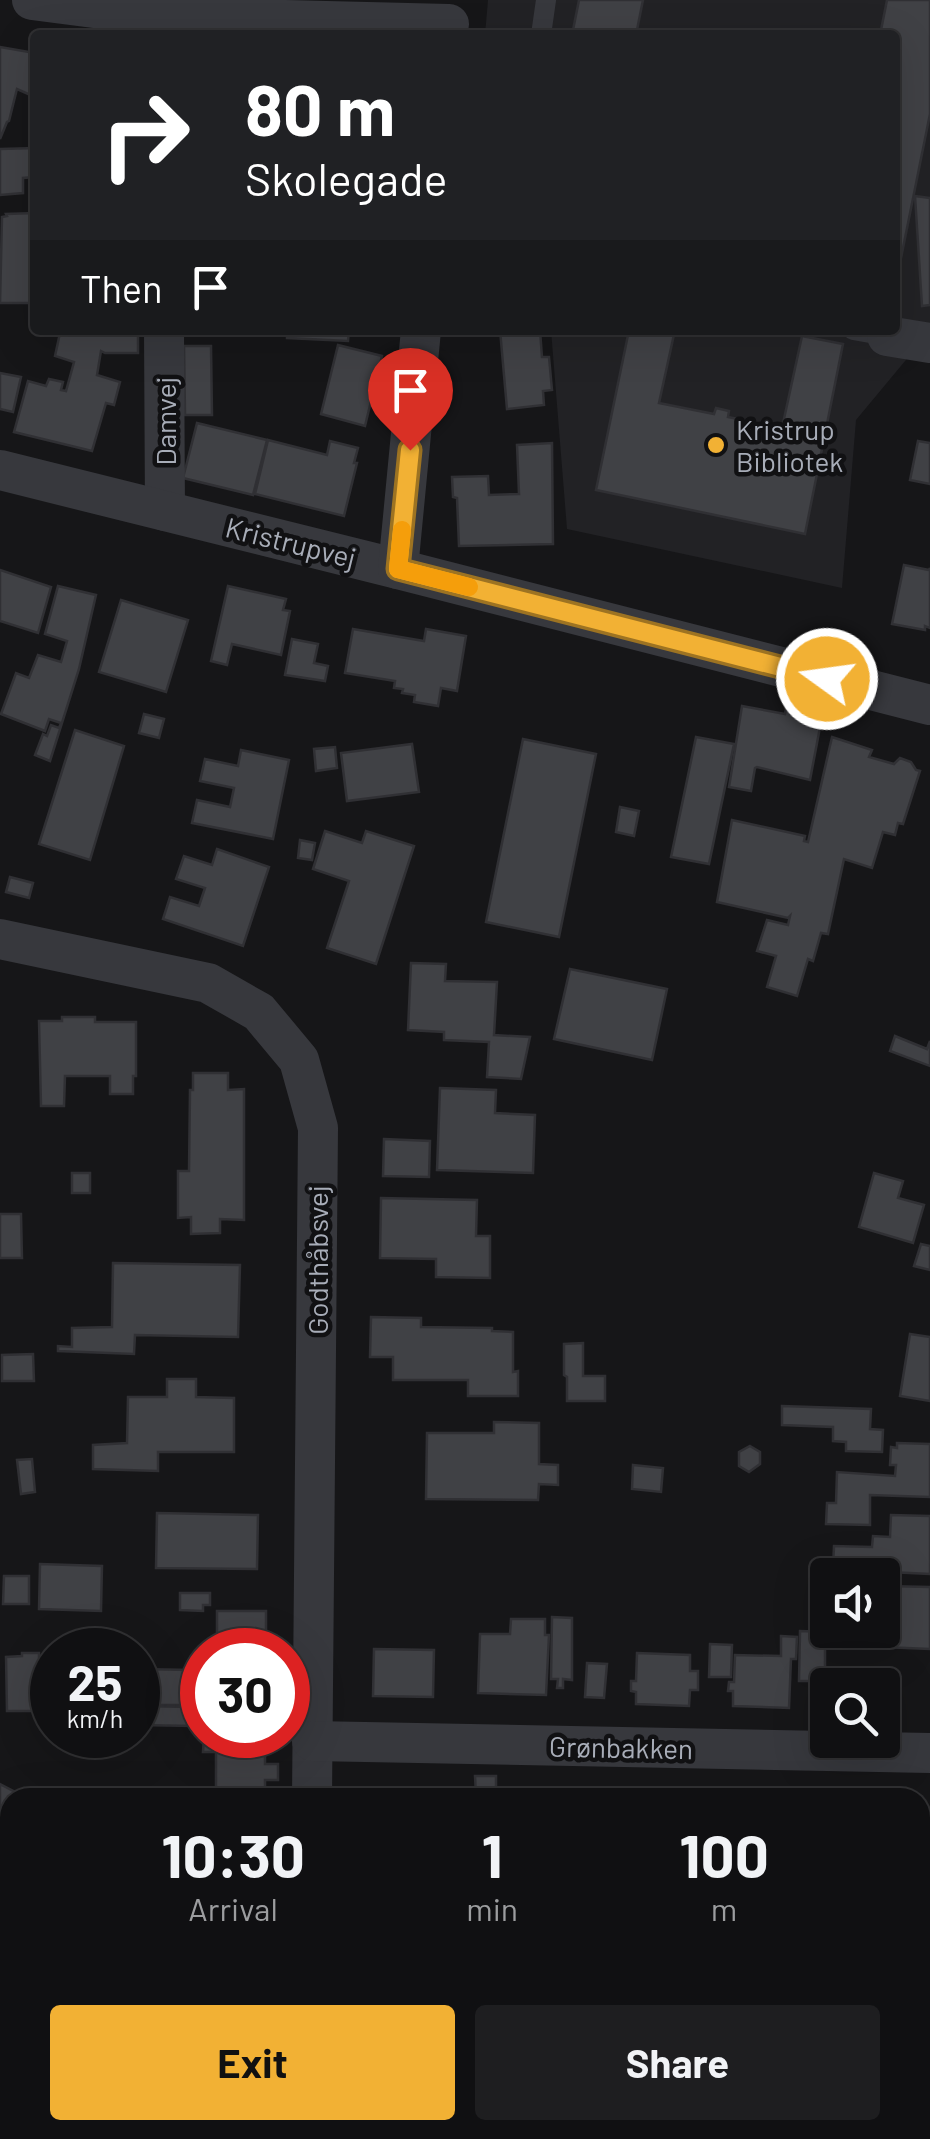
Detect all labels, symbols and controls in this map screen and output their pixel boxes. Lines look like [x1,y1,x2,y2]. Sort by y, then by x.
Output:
text: 80 m [245,66,395,150]
icon: right [80,70,210,200]
text: Skolegade [245,151,447,205]
icon: arrive [183,260,238,315]
text: Then [80,265,163,311]
pin [368,348,453,451]
icon: arrive [383,363,438,418]
street label: Damvej [148,377,182,465]
place label: Kristrup Bibliotek [736,412,843,478]
marker: Kristrup Bibliotek [705,434,727,456]
street label: Kristrupvej [222,509,360,575]
position arrow [775,627,879,731]
street label: Godthåbsvej [300,1185,334,1335]
map controls [810,1558,900,1758]
button: sound [810,1558,900,1648]
speed limit sign: 30 [180,1628,310,1758]
text: 25 [68,1651,122,1711]
button: search [810,1668,900,1758]
text: km/h [67,1703,123,1733]
street label: Grønbakken [549,1729,693,1765]
text: 10:30 [161,1818,305,1890]
text: 1 [481,1818,503,1890]
text: 100 [679,1818,769,1890]
text: Arrival [188,1889,278,1927]
text: min [466,1889,518,1927]
text: m [711,1889,737,1927]
button: Exit [50,2005,455,2120]
button: Share [475,2005,880,2120]

